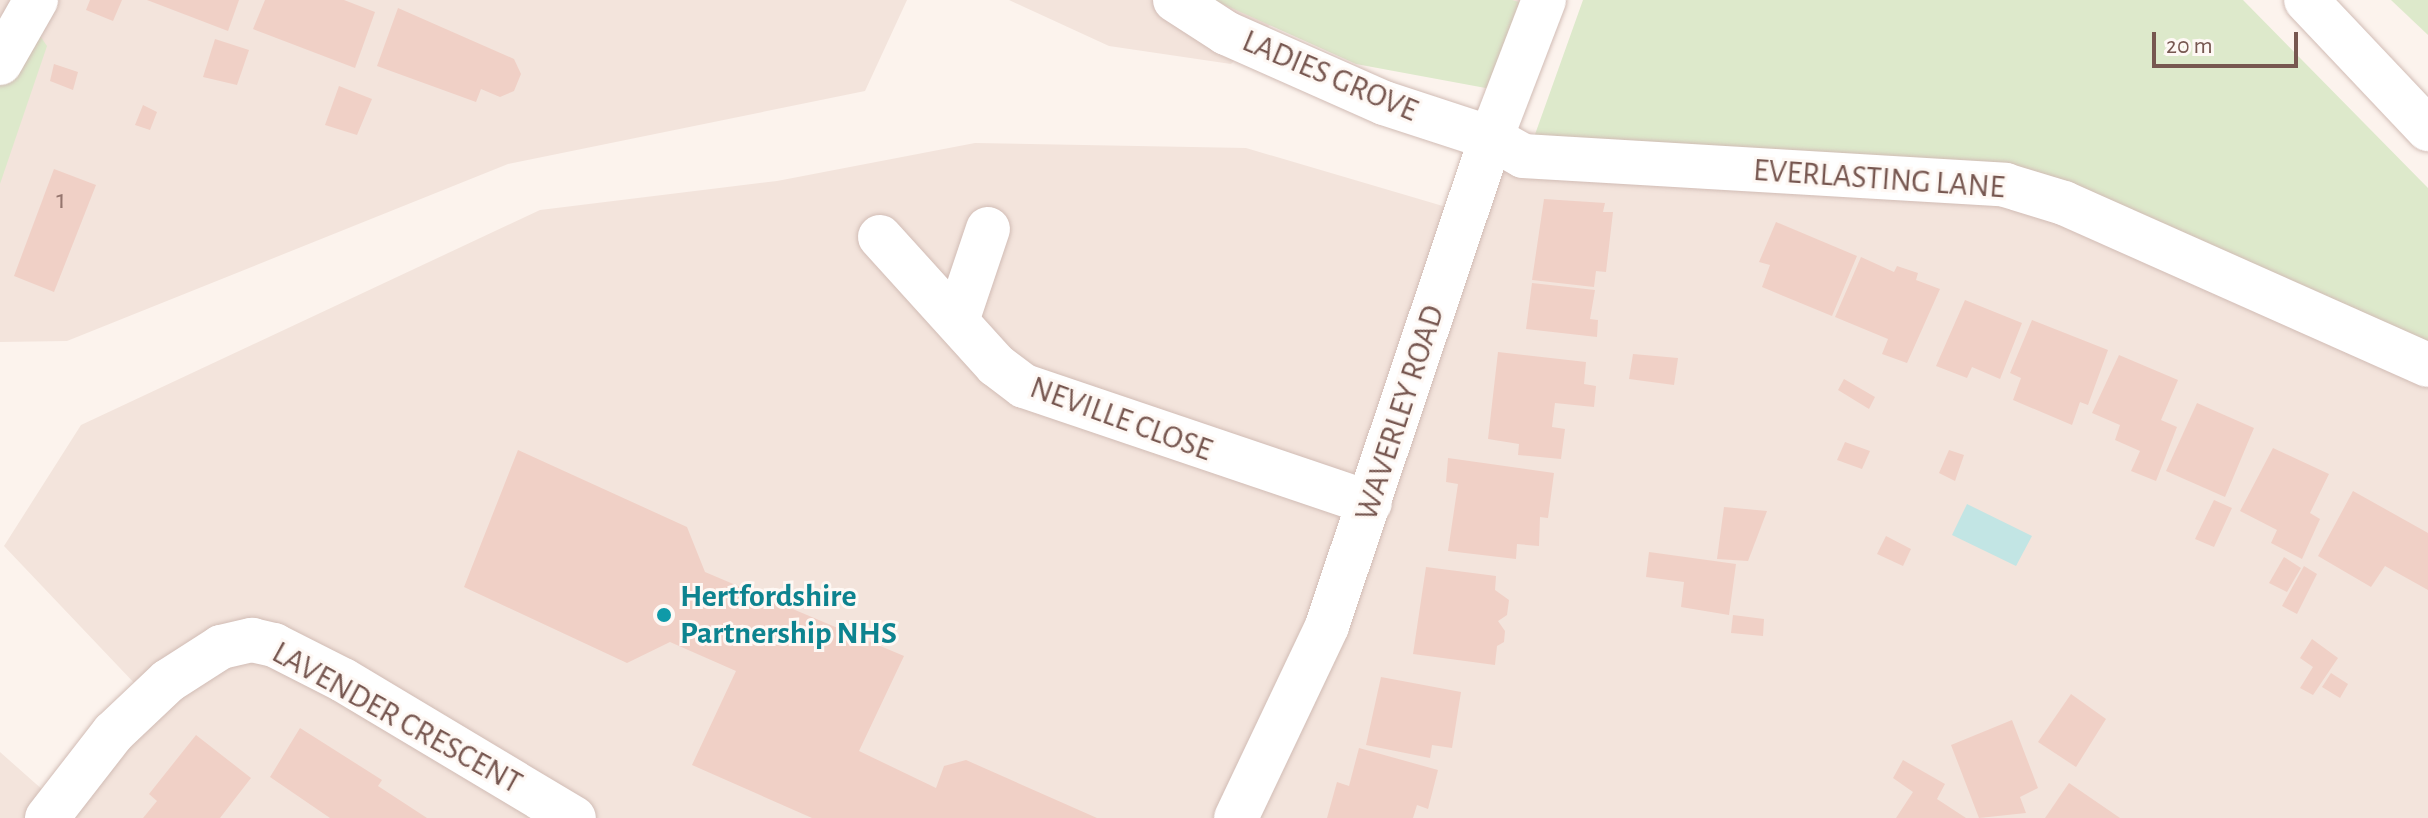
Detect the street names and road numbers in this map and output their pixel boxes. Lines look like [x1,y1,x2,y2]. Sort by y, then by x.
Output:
street label: LADIES GROVE [1237,22,1423,130]
street label: EVERLASTING LANE [1752,151,2006,207]
street label: WAVERLEY ROAD [1347,300,1453,526]
street label: NEVILLE CLOSE [1025,368,1217,470]
street label: LAVENDER CRESCENT [265,633,529,803]

